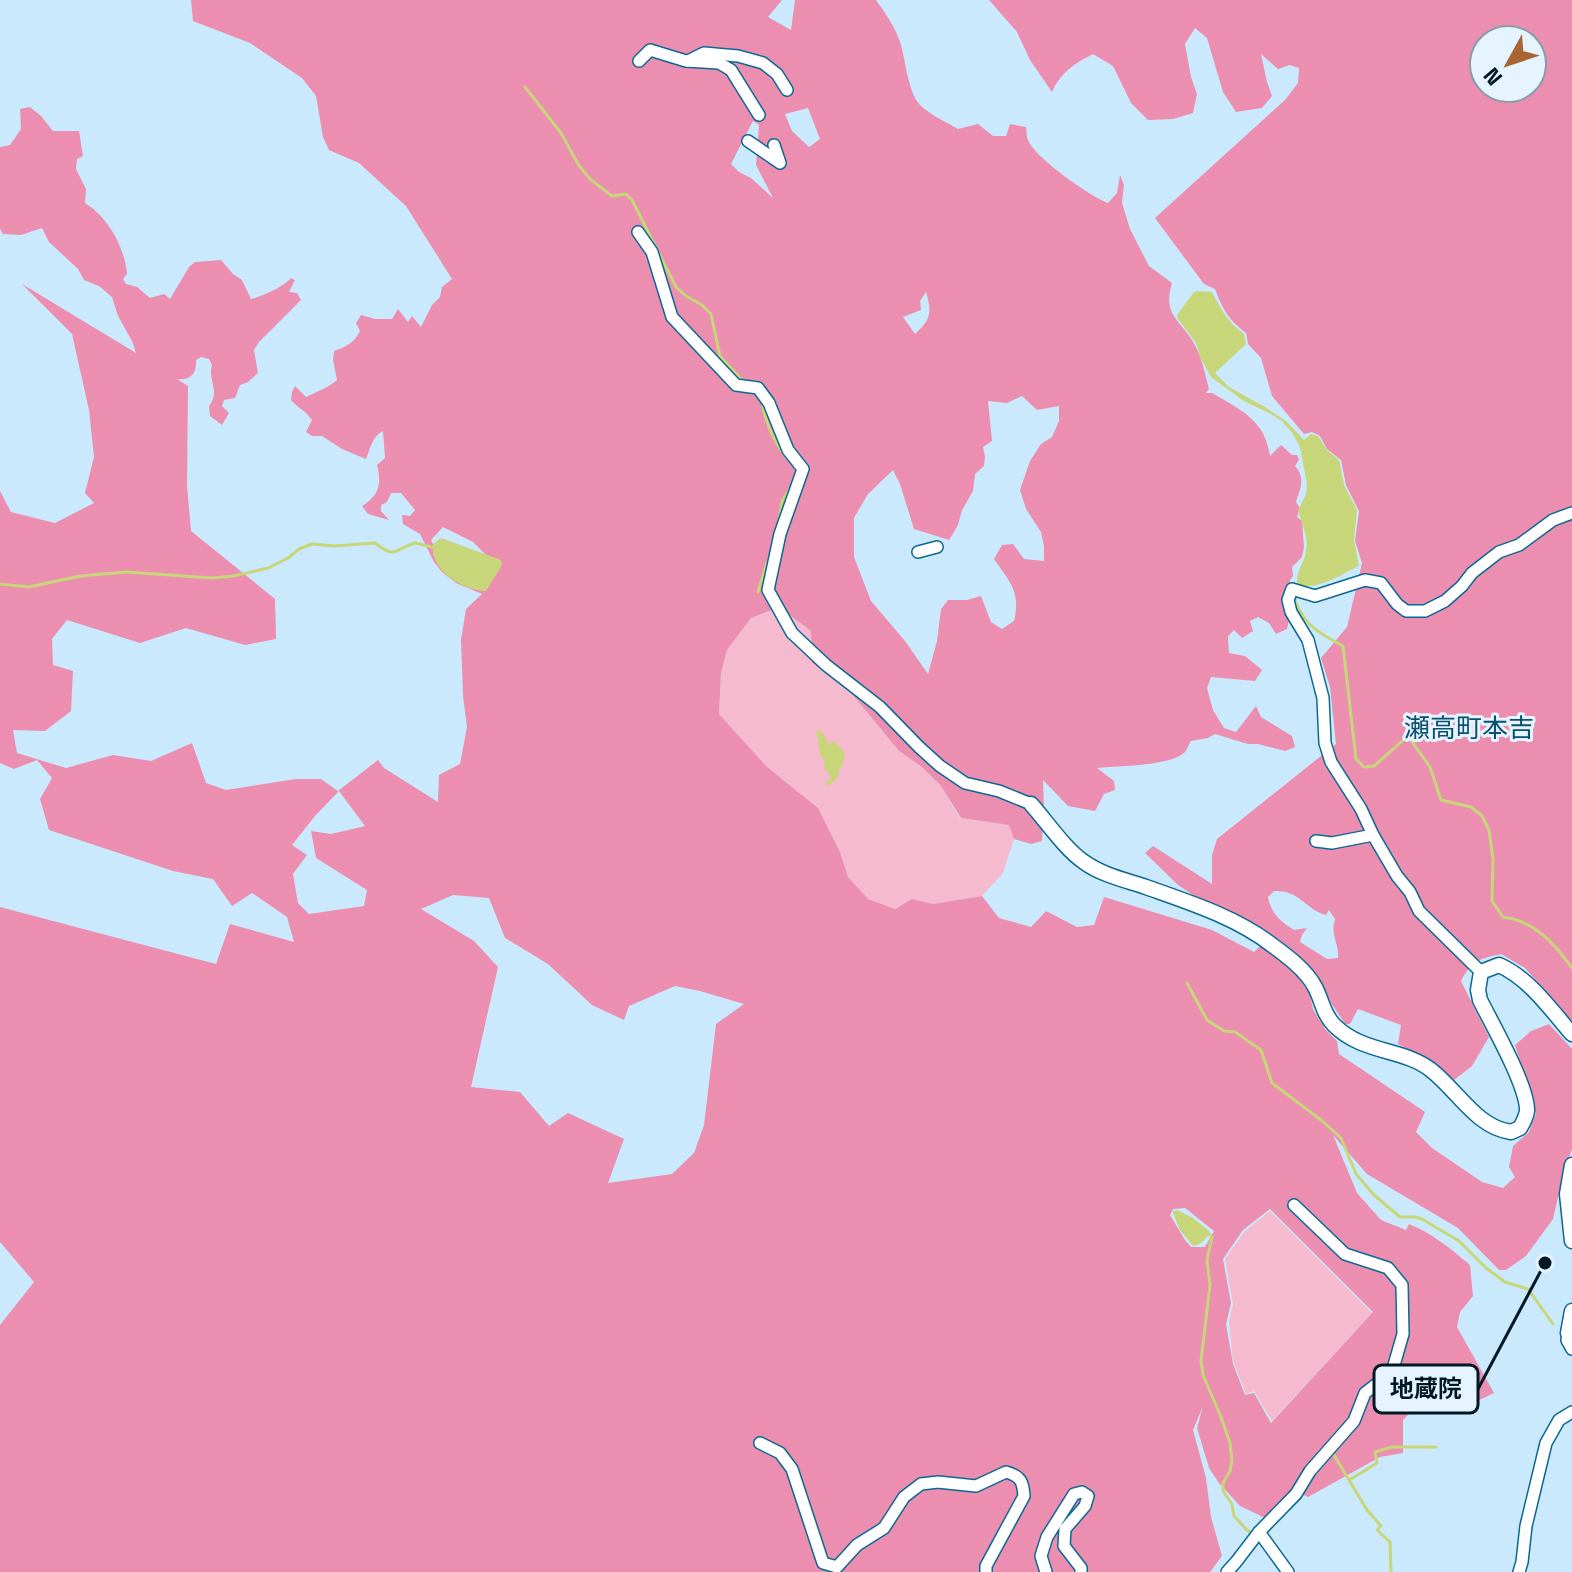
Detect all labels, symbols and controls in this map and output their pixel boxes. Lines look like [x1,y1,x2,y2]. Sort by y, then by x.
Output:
north arrow [1468,24,1548,104]
text: N [1477,62,1508,92]
district label: 瀬高町本吉 [1404,711,1534,745]
callout: 地蔵院 [1374,1365,1478,1413]
text: 地蔵院 [1390,1373,1462,1404]

